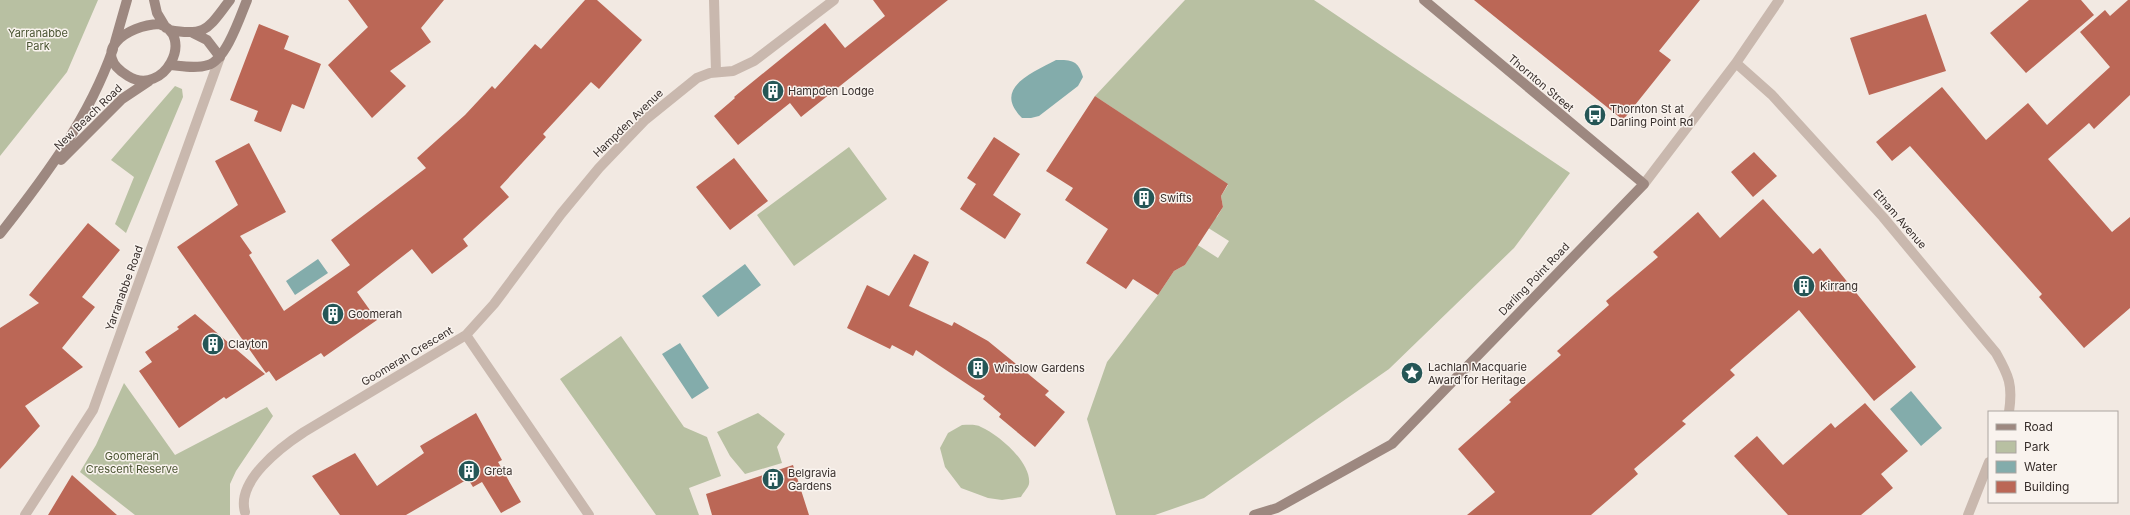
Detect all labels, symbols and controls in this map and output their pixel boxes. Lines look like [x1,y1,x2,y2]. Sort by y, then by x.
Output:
park label: Yarranabbe Park [8,26,68,53]
street label: Thornton Street [1505,51,1577,115]
building icon: Hampden Lodge [760,78,786,104]
street label: New Beach Road [51,81,125,153]
place label: Hampden Lodge [788,84,874,98]
street label: Hampden Avenue [590,86,666,160]
bus stop icon: Thornton St at Darling Point Rd [1582,102,1608,128]
place label: Thornton St at Darling Point Rd [1610,102,1693,129]
building icon: Swifts [1131,185,1157,211]
street label: Etham Avenue [1870,186,1930,252]
place label: Swifts [1160,191,1192,205]
street label: Darling Point Road [1496,240,1572,318]
street label: Yarranabbe Road [102,243,146,333]
building icon: Kirrang [1791,273,1817,299]
place label: Kirrang [1820,279,1858,293]
building icon: Goomerah [320,301,346,327]
place label: Goomerah [348,307,402,321]
street label: Goomerah Crescent [359,323,456,389]
building icon: Clayton [200,331,226,357]
place label: Clayton [228,337,268,351]
building icon: Winslow Gardens [965,355,991,381]
place icon: Lachlan Macquarie Award for Heritage [1399,360,1425,386]
place label: Lachlan Macquarie Award for Heritage [1428,360,1527,387]
place label: Winslow Gardens [994,361,1085,375]
legend [1988,411,2118,503]
text: Road [2024,419,2053,434]
text: Park [2024,439,2050,454]
park label: Goomerah Crescent Reserve [86,449,178,476]
building icon: Greta [456,458,482,484]
text: Water [2024,459,2058,474]
place label: Greta [484,464,512,478]
building icon: Belgravia Gardens [760,466,786,492]
place label: Belgravia Gardens [788,466,836,493]
text: Building [2024,479,2069,494]

